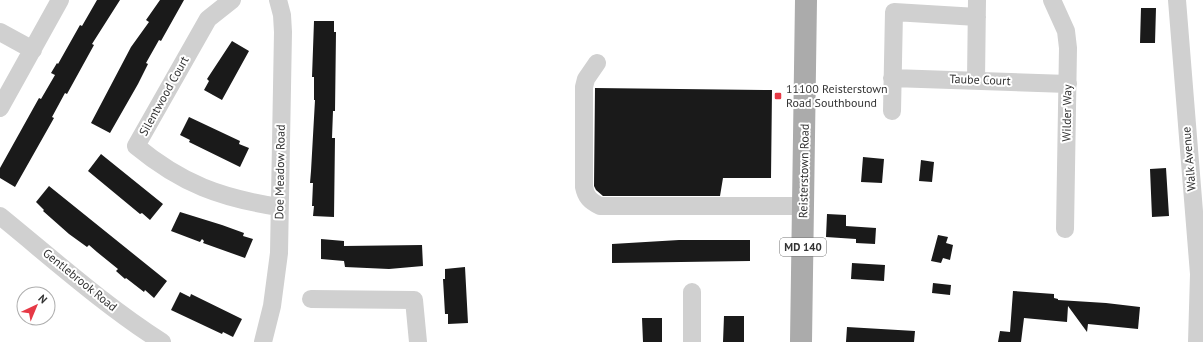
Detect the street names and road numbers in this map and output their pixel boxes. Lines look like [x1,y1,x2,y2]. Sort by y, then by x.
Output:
street label: Silentwood Court [135,53,192,138]
street label: Taube Court [949,71,1011,88]
street label: Wilder Way [1059,84,1075,142]
street label: Doe Meadow Road [271,124,288,220]
street label: Reisterstown Road [795,124,812,218]
street label: Walk Avenue [1178,126,1199,192]
road number: MD 140 [780,238,826,256]
street label: Gentlebrook Road [40,245,120,314]

